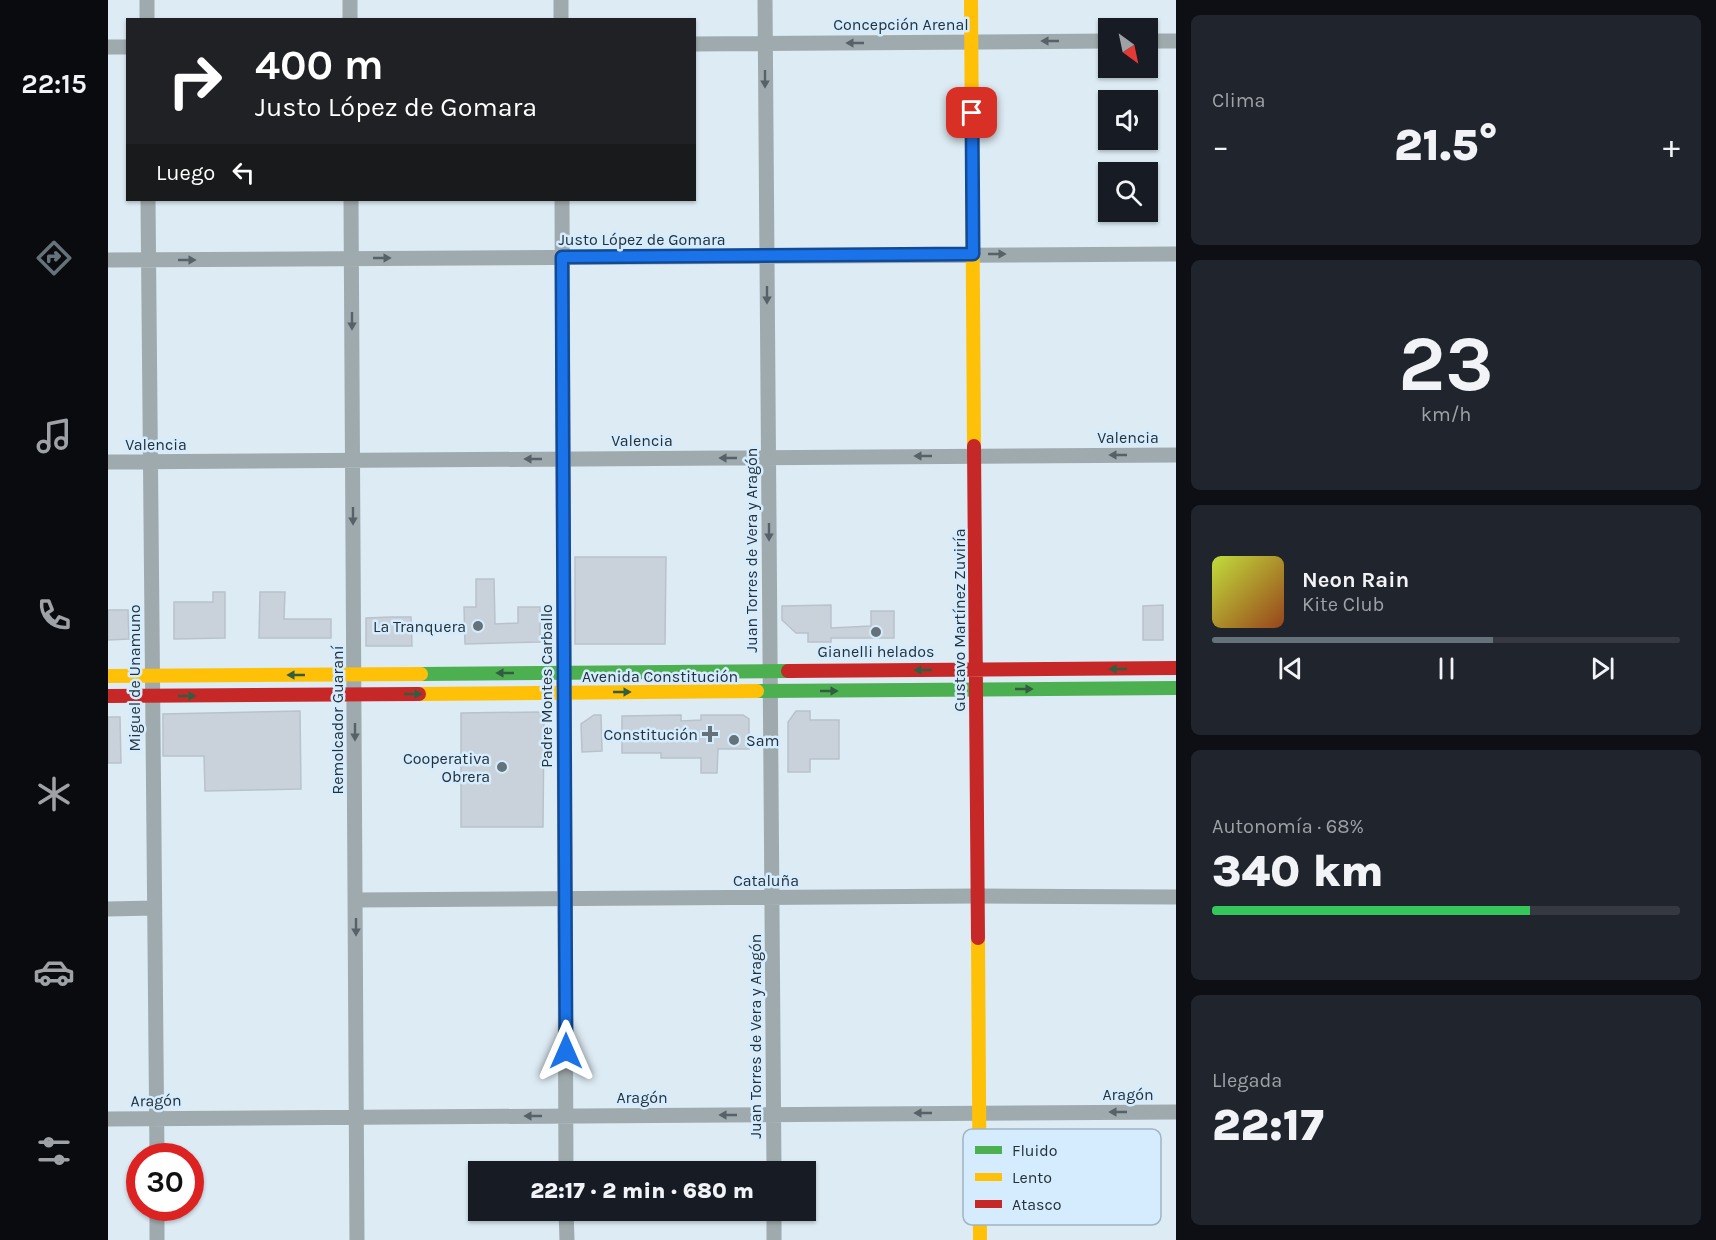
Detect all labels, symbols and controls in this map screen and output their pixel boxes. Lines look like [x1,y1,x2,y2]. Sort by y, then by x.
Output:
street label: Concepción Arenal [833,15,969,34]
north arrow [1098,18,1158,78]
map controls [1098,18,1158,222]
one-way arrow [1041,36,1060,46]
one-way arrow [846,38,865,48]
text: 400 m [255,40,384,90]
icon: right [156,42,234,120]
text: 22:15 [21,68,87,100]
one-way arrow [760,70,770,89]
pin [946,87,997,138]
text: Clima [1212,89,1266,112]
button: sound [1098,90,1158,150]
text: Justo López de Gomara [255,91,537,123]
icon: arrive [955,96,988,129]
text: 21.5° [1394,119,1498,171]
text: − [1212,127,1229,165]
text: + [1663,127,1680,165]
icon: left [227,156,260,189]
text: Luego [156,160,215,186]
button: search [1098,162,1158,222]
street label: Justo López de Gomara [558,230,726,249]
icon: directions [33,237,75,279]
one-way arrow [988,249,1007,259]
one-way arrow [373,254,392,263]
one-way arrow [178,255,197,265]
one-way arrow [762,286,772,305]
one-way arrow [347,311,357,330]
text: 23 [1398,318,1494,410]
text: km/h [1421,403,1471,426]
icon: music [33,415,75,457]
street label: Valencia [1097,428,1159,447]
street label: Valencia [611,431,673,450]
street label: Valencia [125,435,187,454]
street label: Juan Torres de Vera y Aragón [742,448,761,652]
one-way arrow [1108,450,1127,460]
one-way arrow [913,451,932,461]
one-way arrow [718,453,737,463]
one-way arrow [523,454,542,464]
one-way arrow [348,506,358,525]
one-way arrow [764,523,774,542]
street label: Gustavo Martínez Zuviría [950,528,969,712]
text: Neon Rain [1302,567,1409,593]
text: Kite Club [1302,593,1384,616]
icon: phone [33,594,75,636]
street label: Padre Montes Carballo [537,604,556,768]
street label: Miguel de Unamuno [125,605,144,752]
place label: La Tranquera [373,617,466,636]
marker: La Tranquera [471,619,485,633]
marker: Gianelli helados [869,625,883,639]
place label: Gianelli helados [817,642,935,661]
street label: Remolcador Guaraní [328,645,347,794]
icon: previous [1274,652,1307,685]
icon: pause [1430,652,1463,685]
icon: next [1586,652,1619,685]
one-way arrow [1108,664,1127,674]
one-way arrow [913,665,932,675]
street label: Avenida Constitución [582,667,738,686]
one-way arrow [496,668,515,678]
one-way arrow [287,670,306,680]
one-way arrow [1014,684,1033,694]
one-way arrow [819,686,838,696]
one-way arrow [613,687,632,697]
one-way arrow [403,689,422,699]
one-way arrow [178,691,197,701]
one-way arrow [350,722,360,741]
place label: Constitución [603,725,698,744]
marker: Constitución [703,727,717,741]
place label: Sam [746,731,779,750]
marker: Sam [727,733,741,747]
place label: Cooperativa Obrera [403,749,490,786]
marker: Cooperativa Obrera [495,760,509,774]
icon: climate [33,773,75,815]
text: Autonomía · 68% [1212,815,1364,838]
text: 340 km [1212,845,1384,897]
street label: Cataluña [733,871,799,890]
one-way arrow [351,917,361,936]
street label: Juan Torres de Vera y Aragón [746,934,765,1138]
icon: car [33,951,75,993]
position arrow [534,1019,598,1083]
text: Llegada [1212,1069,1282,1092]
street label: Aragón [1102,1085,1154,1104]
street label: Aragón [616,1088,668,1107]
street label: Aragón [130,1091,182,1110]
text: 22:17 [1212,1099,1324,1151]
one-way arrow [1108,1107,1127,1117]
one-way arrow [913,1109,932,1118]
one-way arrow [718,1110,737,1120]
one-way arrow [523,1111,542,1121]
legend [963,1129,1161,1225]
icon: filters [33,1130,75,1172]
text: Fluido [1012,1141,1058,1160]
speed limit sign: 30 [126,1143,204,1221]
text: Lento [1012,1168,1052,1187]
text: 22:17 · 2 min · 680 m [530,1178,754,1204]
text: Atasco [1012,1195,1061,1214]

